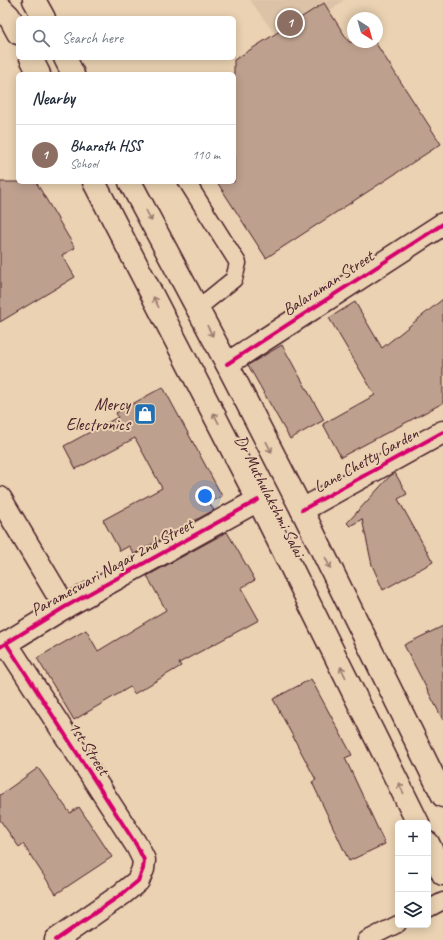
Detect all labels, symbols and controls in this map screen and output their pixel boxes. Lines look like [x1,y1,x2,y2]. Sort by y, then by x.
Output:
pin: 1 [277,8,303,38]
north arrow [347,12,383,48]
search box [16,16,236,60]
icon: search [30,27,52,49]
text: Search here [62,29,123,48]
text: Nearby [32,88,75,109]
text: Bharath HSS [70,137,142,156]
text: 1 [42,147,48,163]
text: 110 m [192,147,220,163]
text: School [70,156,98,172]
one-way arrow [145,210,153,222]
street label: Balaraman Street [278,244,380,320]
one-way arrow [152,296,159,308]
one-way arrow [206,325,214,337]
place label: Mercy Electronics [66,394,132,435]
shop icon: Mercy Electronics [132,401,158,427]
one-way arrow [211,412,219,424]
street label: Lane Chetty Garden [310,422,422,497]
street label: Dr Muthulakshmi Salai [230,432,311,562]
one-way arrow [266,441,274,453]
your location [195,486,215,506]
street label: Parameswari Nagar 2nd Street [27,512,199,620]
one-way arrow [325,557,332,569]
one-way arrow [339,666,346,678]
street label: 1st Street [64,717,115,781]
one-way arrow [396,782,404,794]
map controls [395,820,431,928]
button: + [395,820,431,856]
button: − [395,856,431,892]
button: layers [395,892,431,928]

